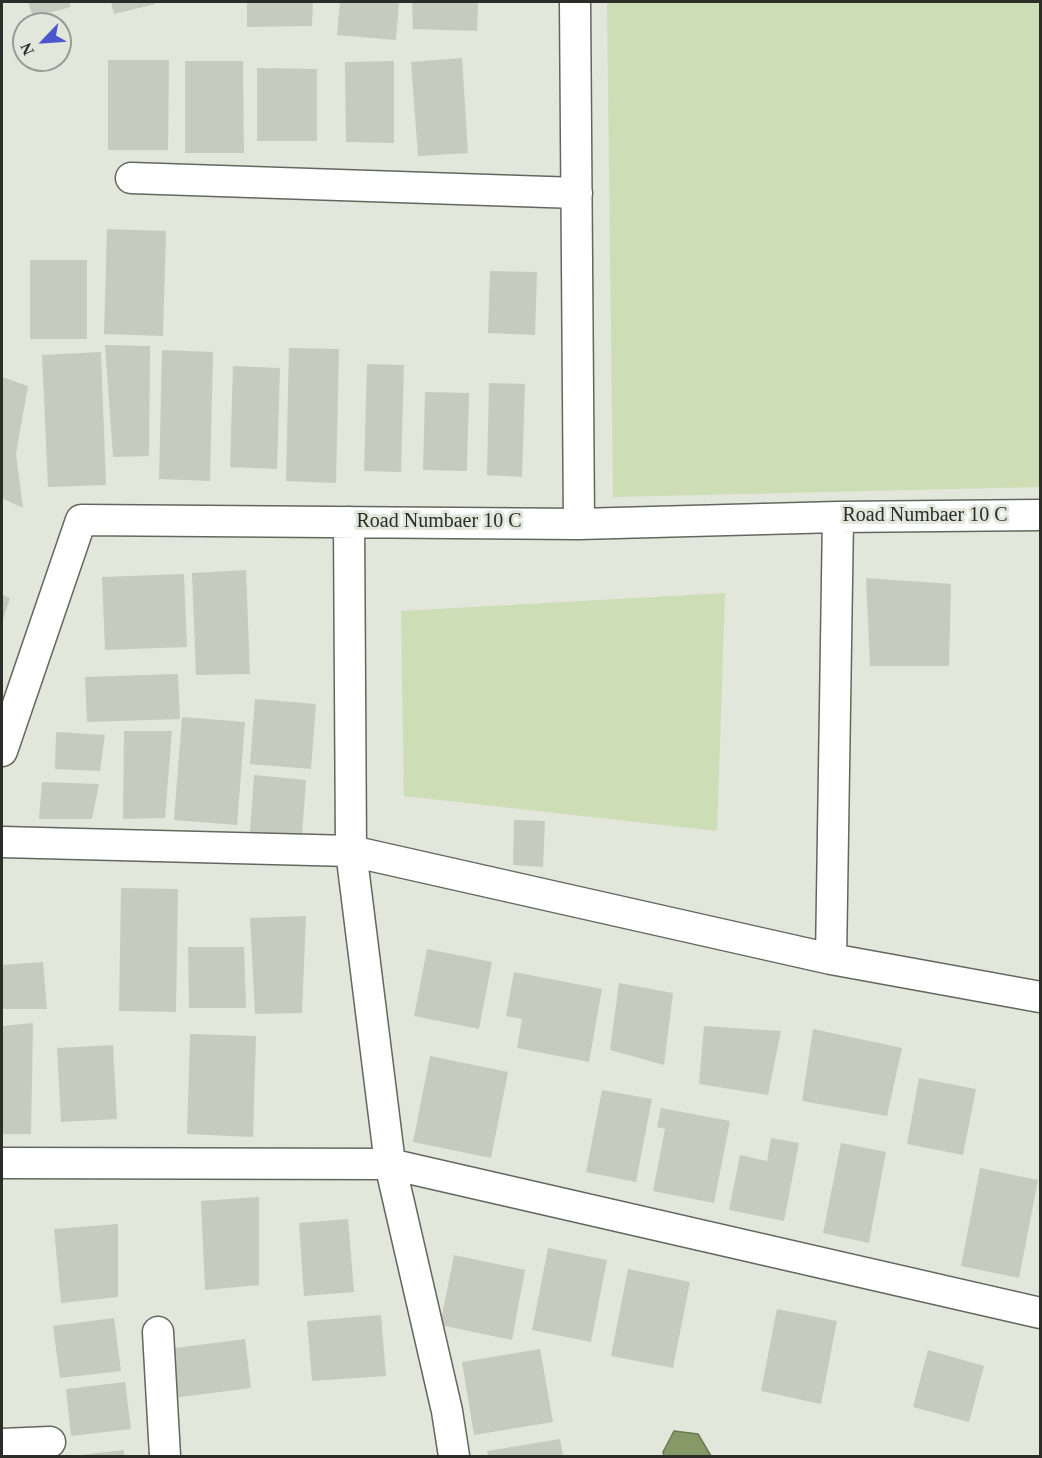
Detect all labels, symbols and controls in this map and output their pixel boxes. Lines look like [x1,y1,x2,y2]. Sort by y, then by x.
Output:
north arrow [12,12,72,72]
text: N [17,40,37,58]
street label: Road Numbaer 10 C [843,504,1007,528]
street label: Road Numbaer 10 C [357,510,521,534]

